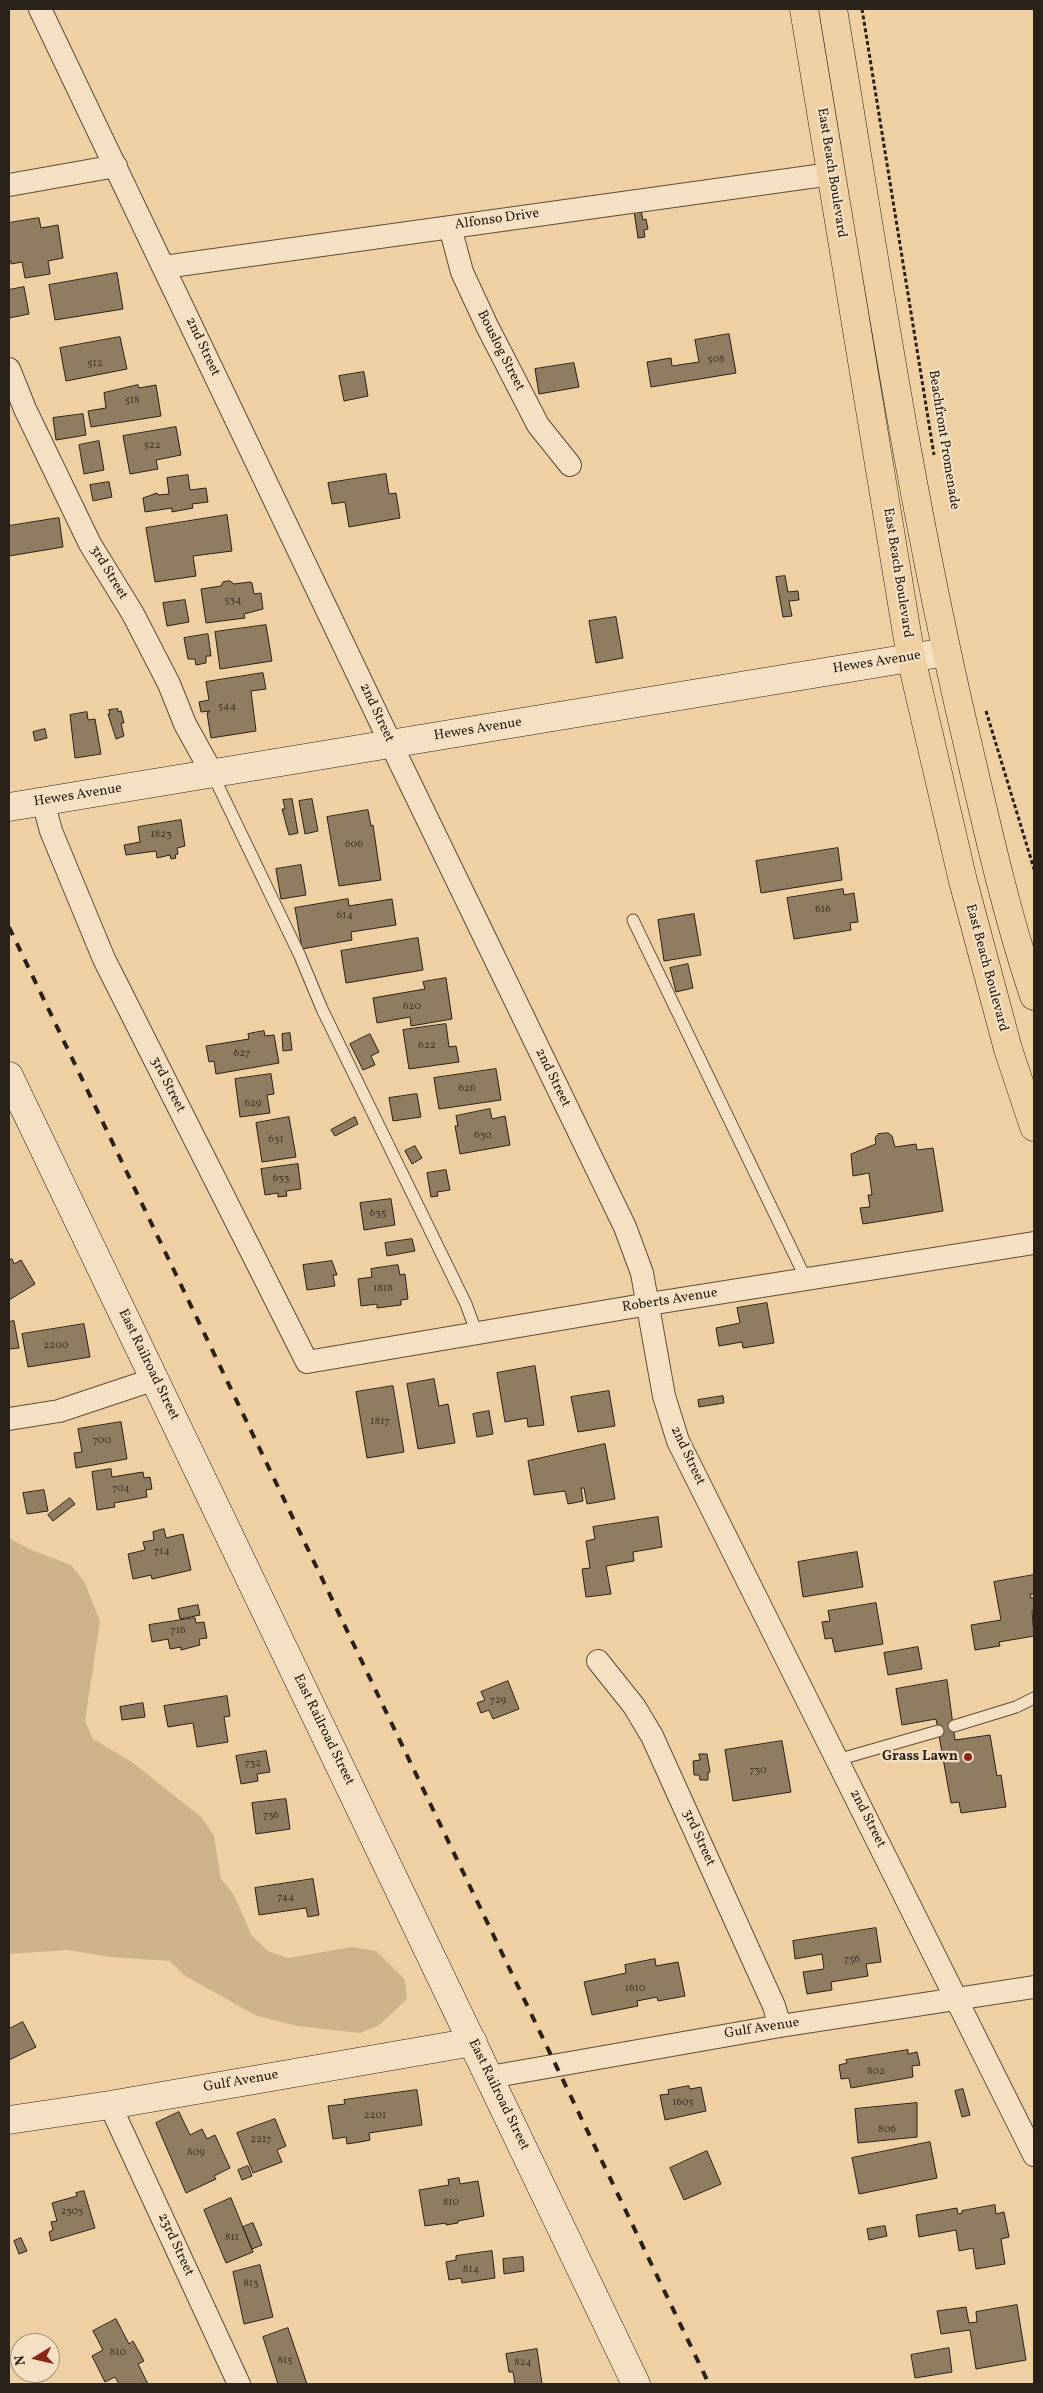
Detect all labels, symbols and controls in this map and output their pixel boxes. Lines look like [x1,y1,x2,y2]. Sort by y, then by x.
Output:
street label: East Beach Boulevard [812,107,850,239]
street label: Alfonso Drive [454,206,540,234]
street label: Bouslog Street [472,308,528,394]
street label: 2nd Street [181,315,223,379]
house number: 508 [707,353,725,367]
house number: 512 [87,357,103,371]
street label: Beachfront Promenade [924,369,962,511]
house number: 518 [124,394,140,408]
house number: 522 [143,439,161,453]
street label: East Beach Boulevard [878,507,916,639]
street label: 3rd Street [85,543,131,603]
house number: 534 [224,594,242,608]
street label: Hewes Avenue [832,648,922,678]
street label: 2nd Street [355,681,397,745]
house number: 544 [218,700,236,714]
street label: Hewes Avenue [433,715,523,745]
street label: Hewes Avenue [33,781,123,811]
house number: 1823 [150,828,172,842]
house number: 606 [345,838,363,852]
street label: East Beach Boulevard [961,902,1011,1034]
house number: 616 [815,903,831,917]
house number: 614 [337,909,353,923]
house number: 620 [403,1000,421,1014]
house number: 622 [418,1039,436,1053]
street label: 2nd Street [531,1046,573,1110]
house number: 627 [234,1047,250,1061]
street label: 3rd Street [146,1054,188,1116]
house number: 626 [458,1082,476,1096]
house number: 629 [244,1097,262,1111]
house number: 630 [474,1129,492,1143]
house number: 631 [268,1133,284,1147]
house number: 633 [273,1172,289,1186]
house number: 635 [370,1207,386,1221]
house number: 1818 [373,1282,393,1296]
street label: Roberts Avenue [621,1285,719,1317]
street label: East Railroad Street [114,1307,182,1423]
house number: 2200 [43,1339,69,1353]
house number: 1817 [370,1415,390,1429]
street label: 2nd Street [666,1424,708,1488]
house number: 700 [93,1434,111,1448]
house number: 704 [112,1482,130,1496]
house number: 714 [154,1545,170,1559]
house number: 716 [170,1624,186,1638]
street label: East Railroad Street [289,1672,357,1788]
house number: 729 [490,1694,506,1708]
place label: Grass Lawn [882,1749,958,1765]
marker: Grass Lawn [962,1751,974,1763]
house number: 732 [245,1757,261,1771]
house number: 730 [749,1764,767,1778]
street label: 2nd Street [845,1787,889,1851]
street label: 3rd Street [678,1807,718,1869]
house number: 736 [263,1809,279,1823]
house number: 744 [277,1891,295,1905]
house number: 756 [844,1953,860,1967]
house number: 1610 [625,1982,645,1996]
street label: Gulf Avenue [723,2015,801,2043]
street label: East Railroad Street [464,2037,532,2153]
house number: 802 [867,2065,885,2079]
street label: Gulf Avenue [202,2067,280,2097]
house number: 1605 [672,2096,694,2110]
house number: 2201 [364,2109,386,2123]
house number: 806 [878,2123,896,2137]
house number: 2217 [250,2133,272,2147]
house number: 809 [187,2146,205,2160]
house number: 810 [443,2196,459,2210]
house number: 2303 [61,2205,83,2219]
street label: 23rd Street [153,2211,197,2279]
house number: 811 [225,2231,239,2245]
house number: 814 [463,2263,479,2277]
house number: 813 [243,2277,259,2291]
north arrow [10,2333,60,2383]
house number: 810 [110,2346,126,2360]
text: N [11,2354,31,2367]
house number: 815 [277,2354,293,2368]
house number: 824 [514,2356,532,2370]

